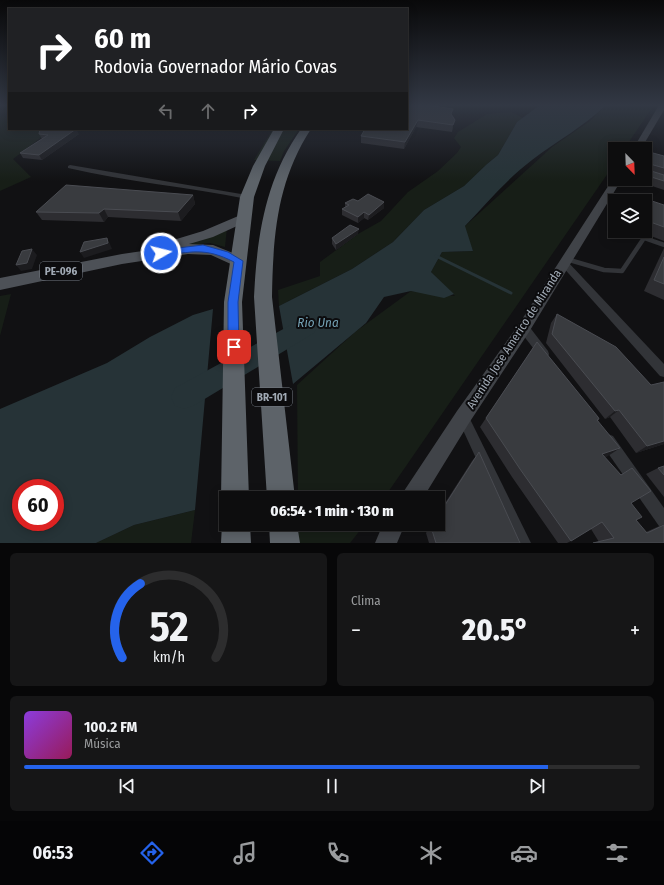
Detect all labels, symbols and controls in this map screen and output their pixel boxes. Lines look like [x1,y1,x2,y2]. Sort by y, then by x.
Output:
text: 60 m [94,22,151,55]
icon: right [28,24,80,76]
text: Rodovia Governador Mário Covas [94,56,337,78]
icon: left [155,100,177,122]
icon: ahead [197,100,219,122]
icon: right [239,100,261,122]
north arrow [608,142,652,186]
map controls [608,142,652,238]
button: layers [608,194,652,238]
position arrow [140,232,182,274]
road number: PE-096 [40,262,82,280]
street label: Avenida Jose Americo de Miranda [464,267,564,411]
water label: Rio Una [297,315,339,330]
pin [217,330,251,364]
icon: arrive [223,336,245,358]
road number: BR-101 [252,388,292,406]
speed limit sign: 60 [12,479,64,531]
text: 06:54 · 1 min · 130 m [270,502,394,520]
text: Clima [351,593,381,608]
text: 52 [149,601,188,651]
text: 20.5° [462,612,529,648]
text: − [351,617,361,644]
text: + [630,617,640,644]
text: km/h [153,648,184,665]
text: 100.2 FM [84,718,137,736]
text: Música [84,736,121,751]
icon: previous [116,775,138,797]
icon: pause [321,775,343,797]
icon: next [526,775,548,797]
icon: directions [138,839,166,867]
icon: music [231,839,259,867]
icon: phone [324,839,352,867]
icon: climate [417,839,445,867]
icon: car [510,839,538,867]
icon: filters [603,839,631,867]
text: 06:53 [33,842,73,864]

